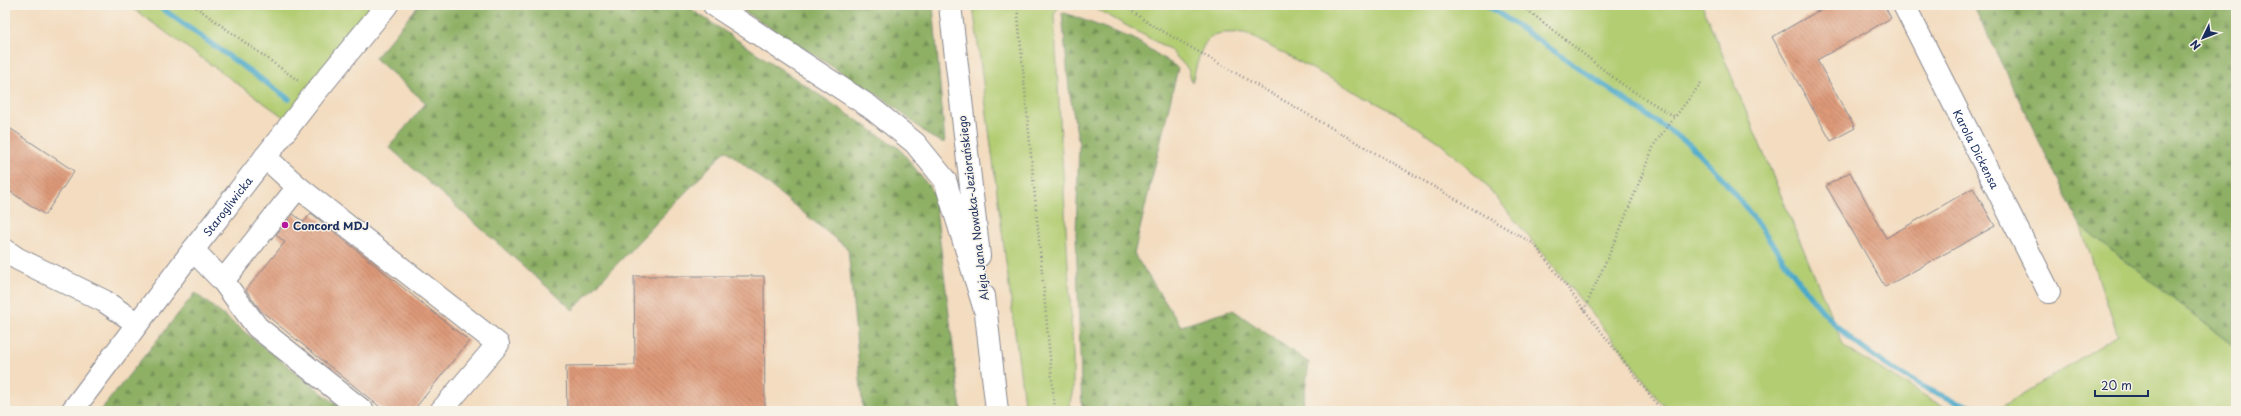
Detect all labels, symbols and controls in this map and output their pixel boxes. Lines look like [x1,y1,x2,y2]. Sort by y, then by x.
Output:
north arrow [2183,18,2223,58]
text: N [2186,36,2205,54]
street label: Karola Dickensa [1949,106,2004,191]
street label: Aleja Jana Nowaka-Jeziorańskiego [953,114,993,302]
street label: Starogliwicka [198,172,256,240]
place label: Concord MDJ [293,217,369,234]
marker: Concord MDJ [280,220,290,230]
scale bar [2095,372,2148,398]
text: 20 m [2101,376,2132,394]

